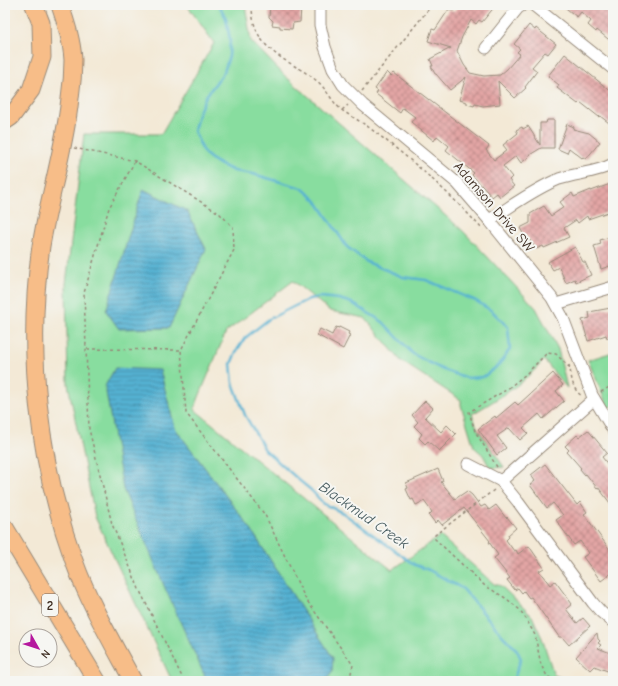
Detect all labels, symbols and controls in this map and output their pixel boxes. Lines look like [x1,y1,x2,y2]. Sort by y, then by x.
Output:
street label: Adamson Drive SW [450,158,539,256]
water label: Blackmud Creek [316,477,413,553]
road number: 2 [42,594,58,616]
north arrow [18,628,58,668]
text: N [38,647,53,661]

